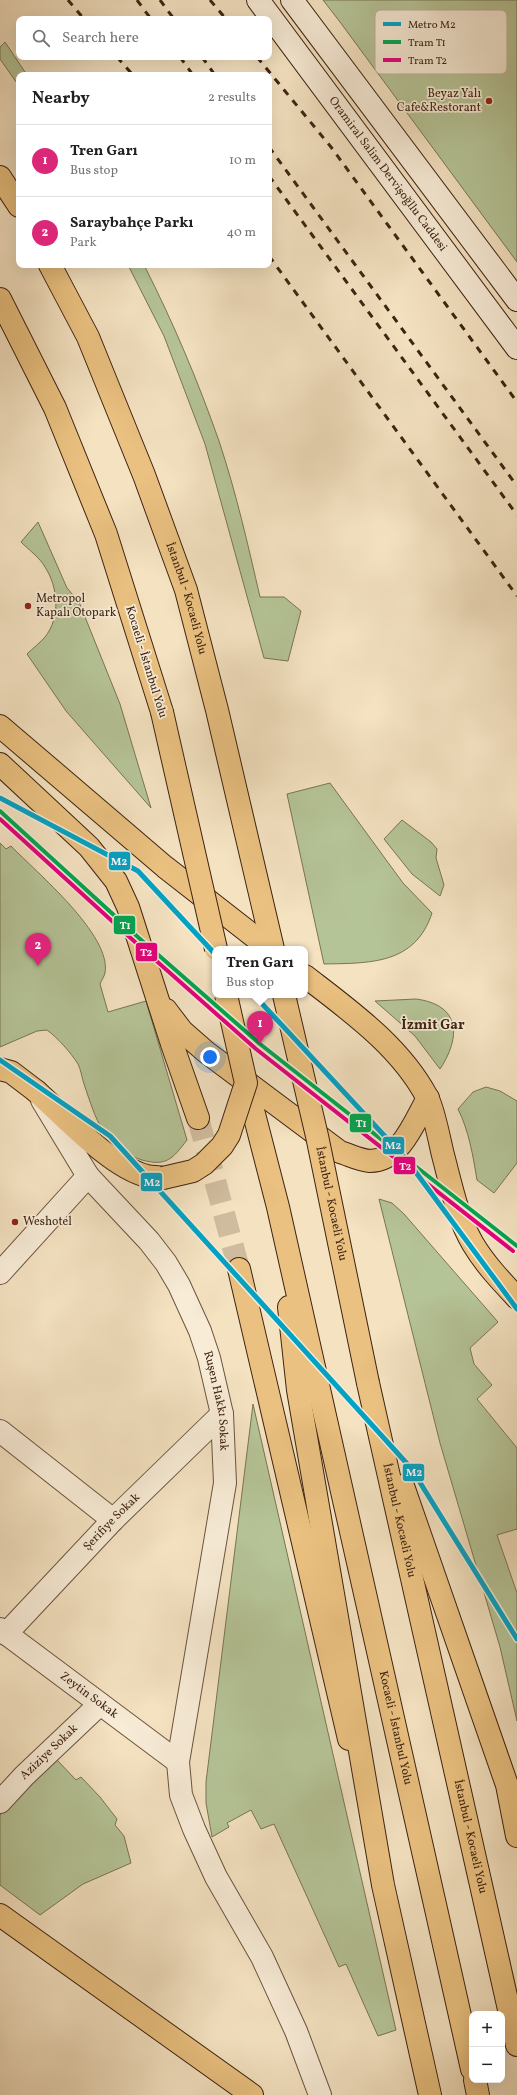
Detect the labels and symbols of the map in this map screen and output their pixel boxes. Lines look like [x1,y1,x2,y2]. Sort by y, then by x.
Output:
legend [375,10,507,74]
text: Metro M2 [408,18,456,33]
text: Tram T1 [408,36,446,51]
text: Tram T2 [408,54,447,69]
place label: Beyaz Yalı Cafe&Restorant [397,86,481,116]
street label: Oramiral Salim Dervişoğllu Caddesi [325,93,451,255]
marker: Beyaz Yalı Cafe&Restorant [484,96,494,106]
street label: İstanbul - Kocaeli Yolu [161,540,210,657]
place label: Metropol Kapalı Otopark [36,591,117,621]
marker: Metropol Kapalı Otopark [23,601,33,611]
street label: Kocaeli - İstanbul Yolu [121,604,171,720]
line badge: M2 [108,851,131,871]
text: M2 [111,855,127,870]
line badge: T1 [113,915,136,935]
text: T1 [119,919,131,934]
pin: 2 [25,933,51,966]
line badge: T2 [135,942,158,962]
text: T2 [140,946,152,961]
pin: 1 [247,1011,273,1044]
district label: İzmit Gar [401,1016,465,1035]
your location [200,1047,220,1067]
line badge: T1 [349,1113,372,1133]
text: T1 [355,1117,367,1132]
line badge: M2 [382,1136,405,1155]
text: M2 [385,1139,401,1154]
street label: İstanbul - Kocaeli Yolu [311,1145,351,1263]
line badge: T2 [393,1156,416,1175]
text: T2 [399,1160,411,1175]
line badge: M2 [140,1172,163,1192]
text: M2 [144,1176,160,1191]
place label: Weshotel [23,1214,72,1230]
marker: Weshotel [10,1217,20,1227]
street label: Ruşen Hakkı Sokak [199,1349,232,1452]
street label: İstanbul - Kocaeli Yolu [378,1462,420,1579]
line badge: M2 [402,1463,425,1482]
text: M2 [406,1466,422,1481]
street label: Şerifiye Sokak [80,1489,144,1555]
street label: Zeytin Sokak [56,1668,122,1723]
street label: Kocaeli - İstanbul Yolu [375,1669,416,1787]
street label: Aziziye Sokak [17,1721,82,1784]
street label: İstanbul - Kocaeli Yolu [450,1778,491,1895]

